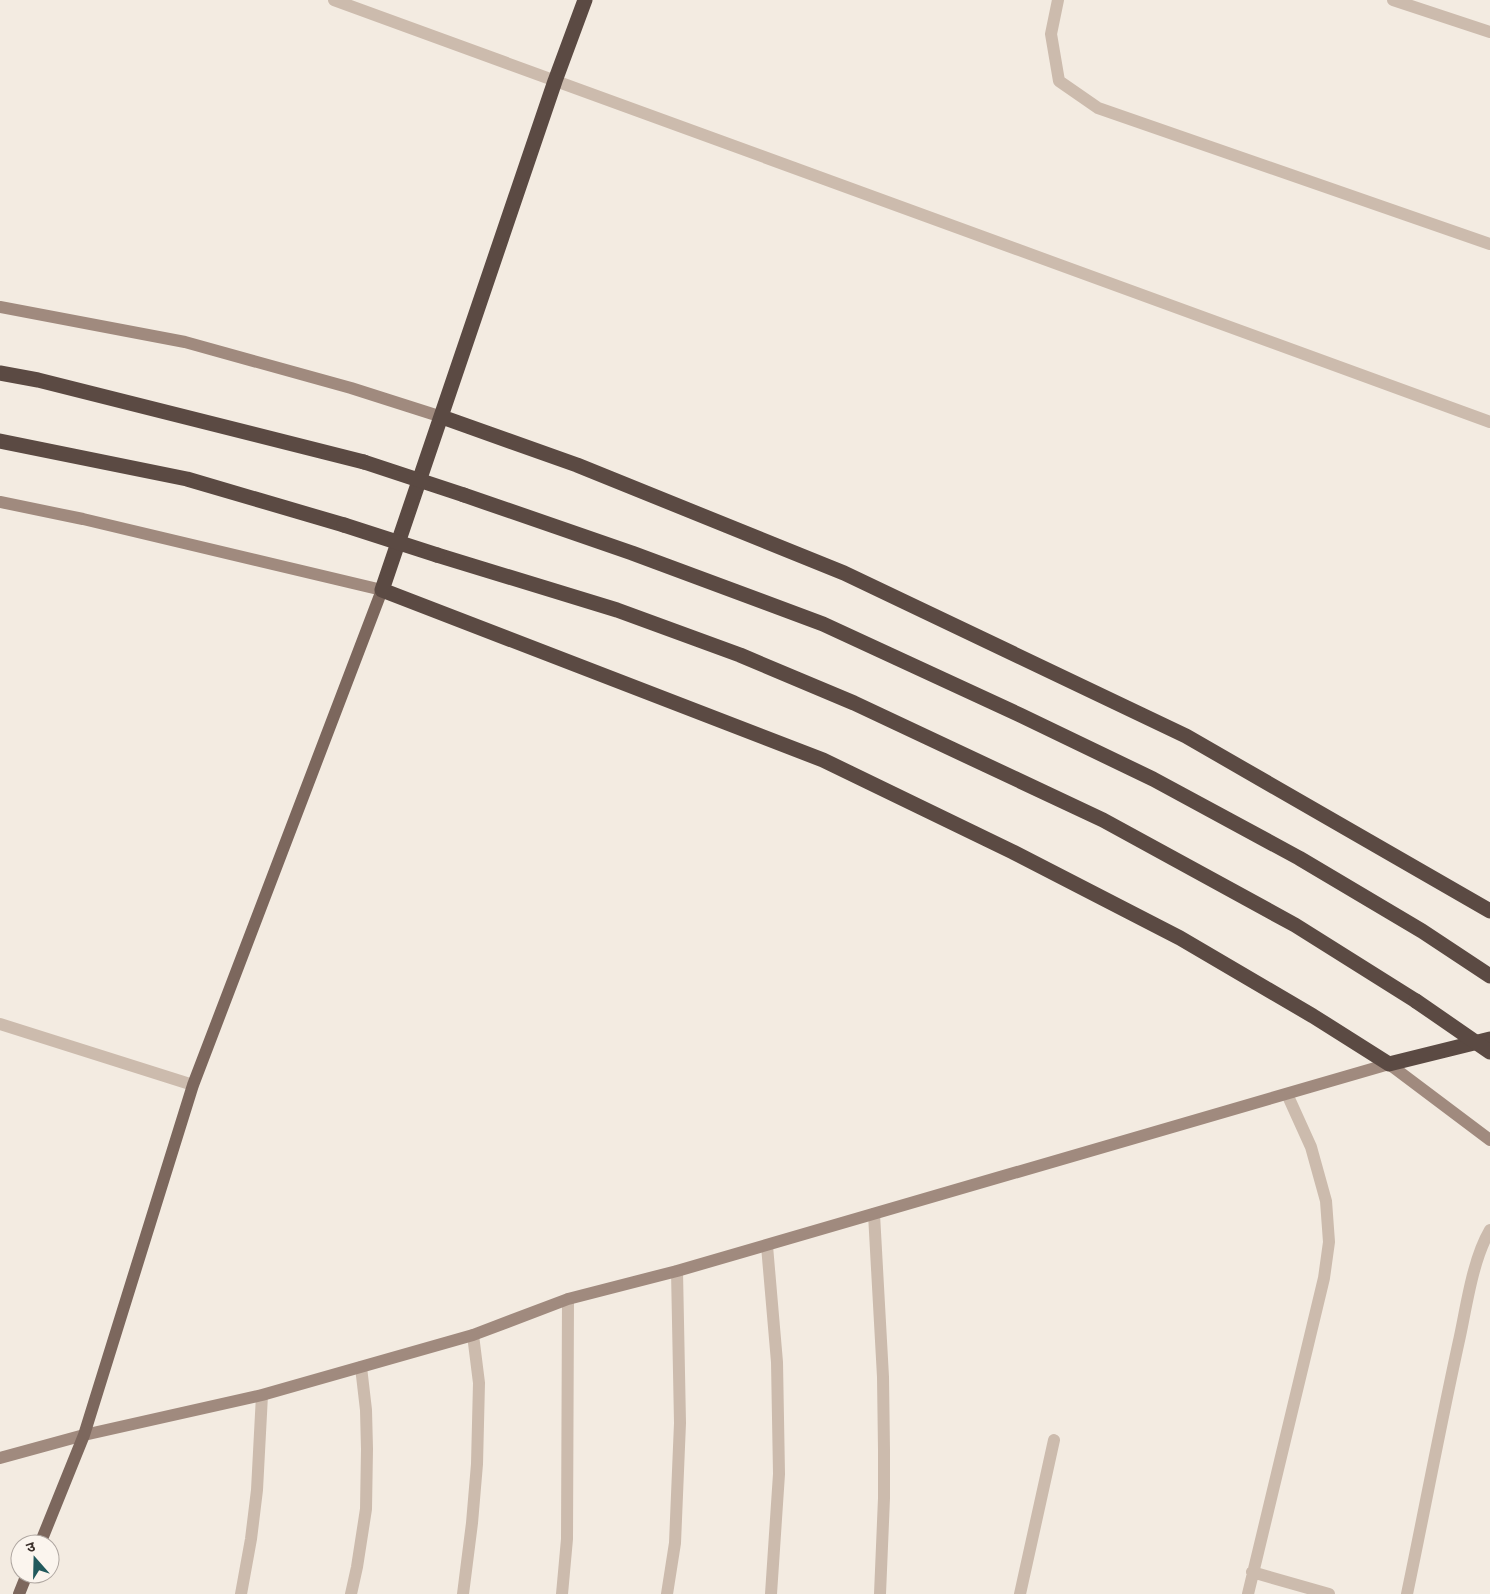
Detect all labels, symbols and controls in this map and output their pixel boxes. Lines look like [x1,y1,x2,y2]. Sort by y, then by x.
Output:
north arrow [10,1534,60,1584]
text: उ [25,1539,38,1556]

